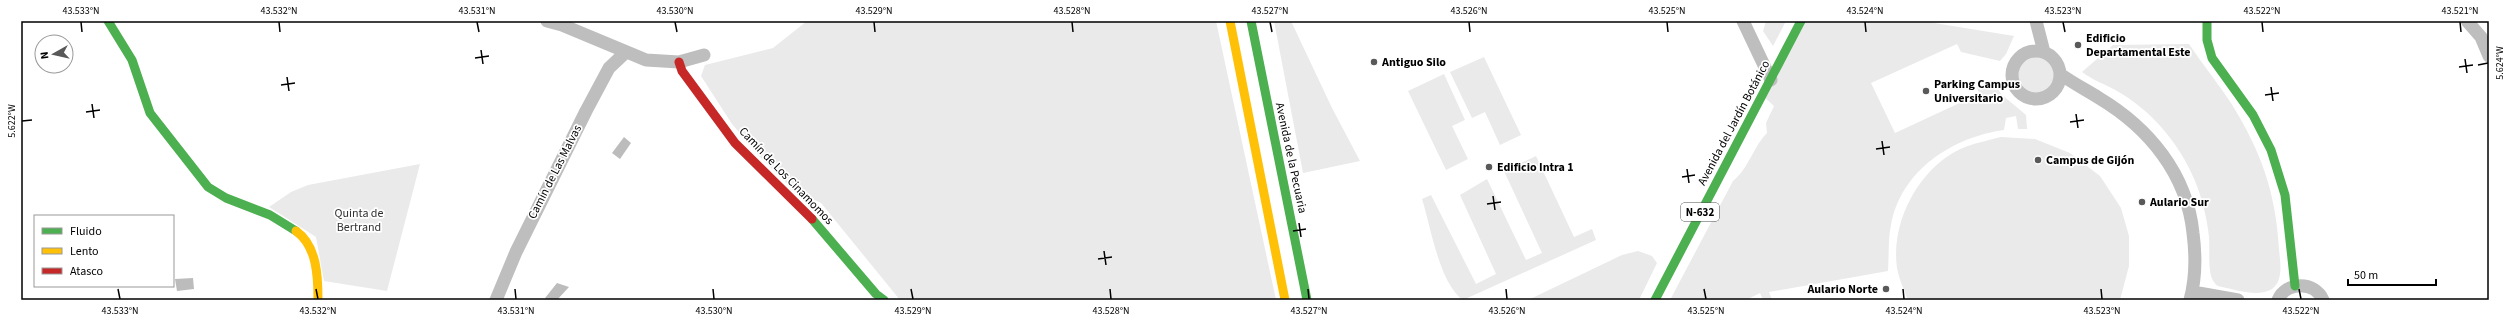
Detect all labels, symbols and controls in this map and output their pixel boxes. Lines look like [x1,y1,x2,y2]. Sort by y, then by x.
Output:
text: 43.533°N [62,4,100,18]
text: 43.532°N [260,4,298,18]
text: 43.531°N [458,4,496,18]
text: 43.530°N [656,4,694,18]
text: 43.529°N [855,4,893,18]
text: 43.528°N [1053,4,1091,18]
text: 43.527°N [1251,4,1289,18]
text: 43.526°N [1450,4,1488,18]
text: 43.525°N [1648,4,1686,18]
text: 43.524°N [1846,4,1884,18]
text: 43.523°N [2044,4,2082,18]
text: 43.522°N [2243,4,2281,18]
text: 43.521°N [2441,4,2479,18]
place label: Edificio Departamental Este [2086,30,2190,61]
north arrow [34,34,74,74]
marker: Edificio Departamental Este [2073,40,2083,50]
text: 5.624°W [2493,46,2507,80]
text: N [37,51,53,60]
place label: Antiguo Silo [1381,54,1446,71]
marker: Antiguo Silo [1369,57,1379,67]
street label: Avenida del Jardín Botánico [1694,57,1774,189]
place label: Parking Campus Universitario [1934,76,2020,107]
marker: Parking Campus Universitario [1921,86,1931,96]
street label: Avenida de la Pecuaria [1271,101,1311,215]
text: 5.622°W [5,104,19,138]
street label: Camín de Las Malvas [524,122,586,222]
street label: Camín de Los Cinamomos [735,123,837,229]
place label: Campus de Gijón [2046,152,2134,169]
marker: Campus de Gijón [2033,155,2043,165]
place label: Edificio Intra 1 [1497,159,1574,176]
marker: Edificio Intra 1 [1484,162,1494,172]
place label: Aulario Sur [2149,194,2209,211]
marker: Aulario Sur [2137,197,2147,207]
road number: N-632 [1681,203,1719,221]
park label: Quinta de Bertrand [335,205,383,236]
legend [34,215,174,287]
text: Fluido [70,223,102,240]
text: Lento [70,243,99,260]
scale bar [2348,261,2436,287]
text: Atasco [70,263,103,280]
text: 50 m [2354,267,2378,284]
place label: Aulario Norte [1806,281,1878,298]
marker: Aulario Norte [1881,284,1891,294]
text: 43.533°N [101,304,139,318]
text: 43.532°N [299,304,337,318]
text: 43.531°N [497,304,535,318]
text: 43.530°N [695,304,733,318]
text: 43.529°N [894,304,932,318]
text: 43.528°N [1092,304,1130,318]
text: 43.527°N [1290,304,1328,318]
text: 43.526°N [1488,304,1526,318]
text: 43.525°N [1687,304,1725,318]
text: 43.524°N [1885,304,1923,318]
text: 43.523°N [2083,304,2121,318]
text: 43.522°N [2282,304,2320,318]

